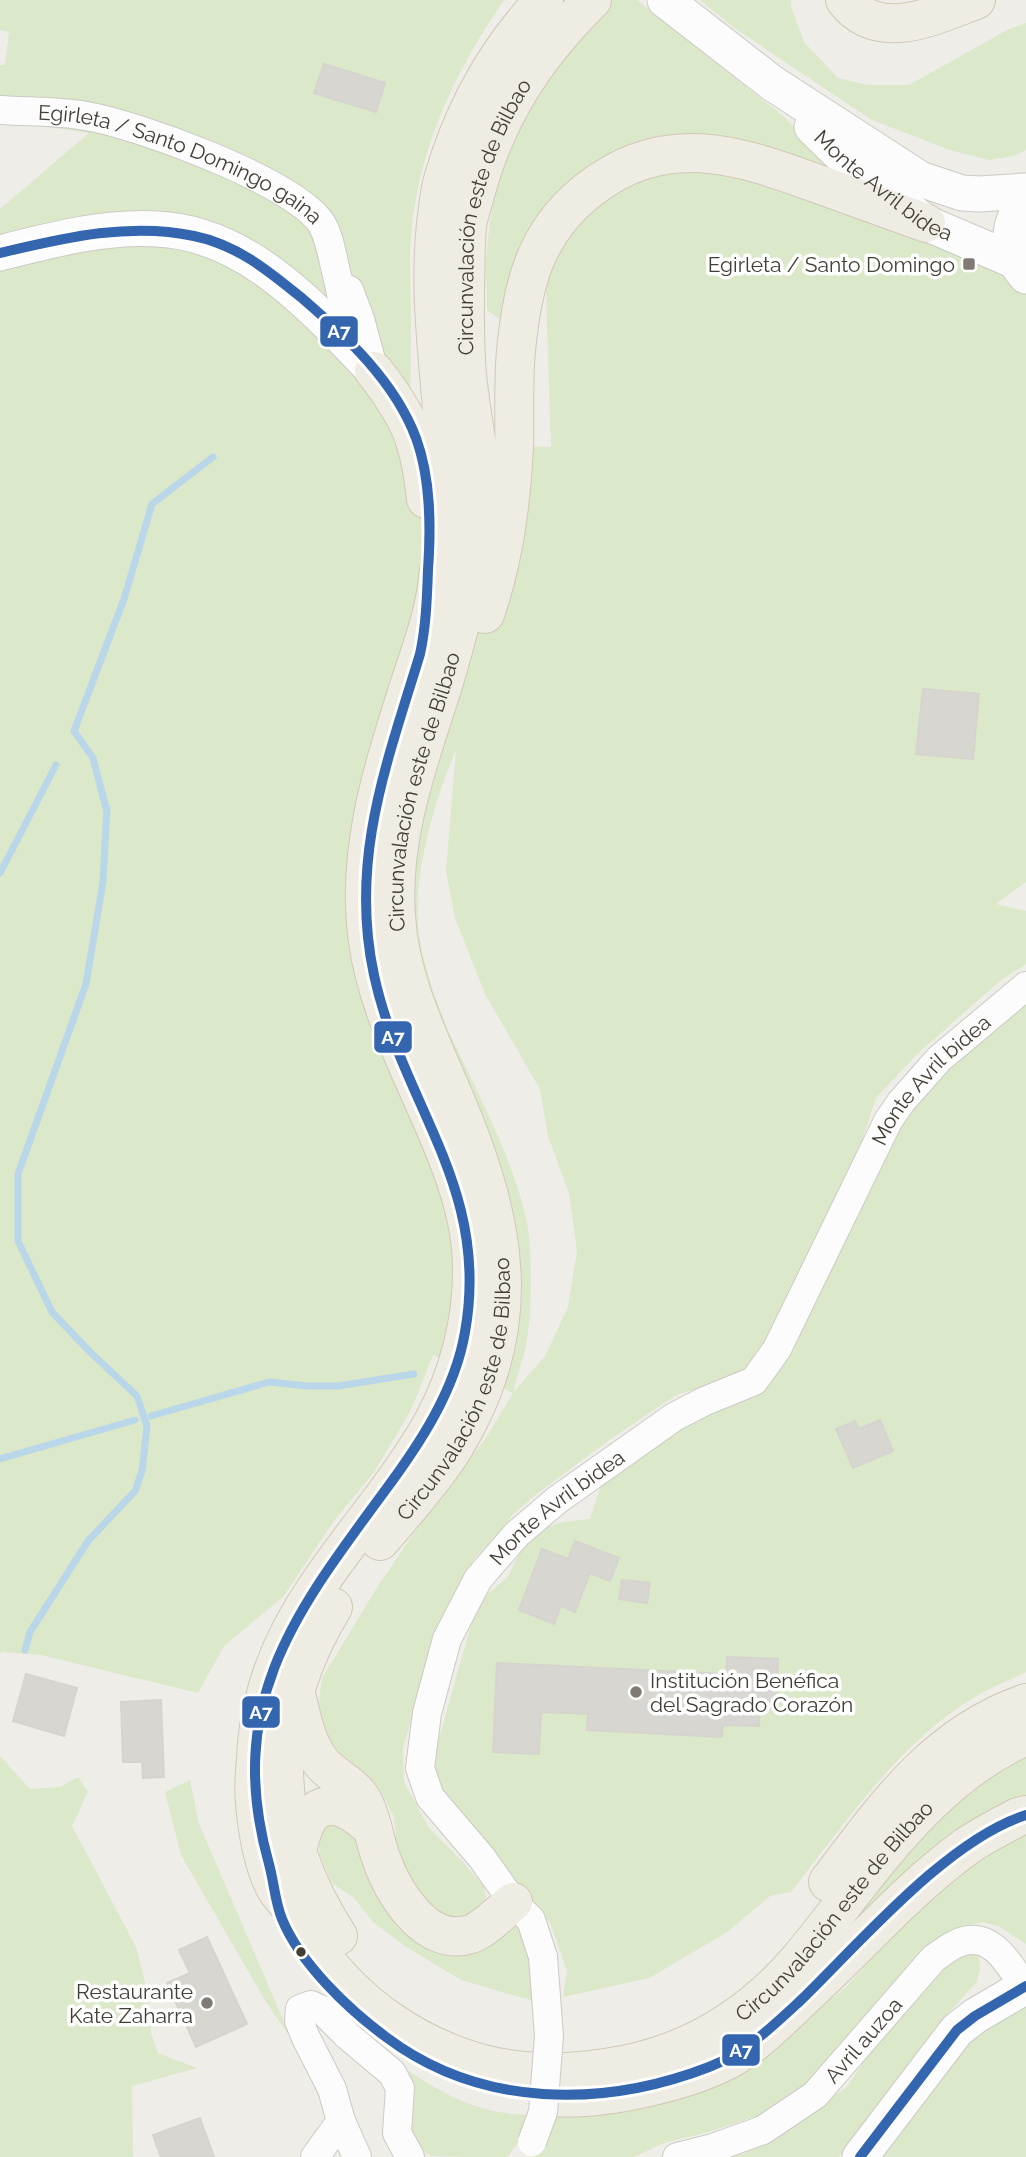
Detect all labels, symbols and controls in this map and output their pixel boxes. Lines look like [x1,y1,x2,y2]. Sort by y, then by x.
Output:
street label: Circunvalación este de Bilbao [452,74,536,356]
street label: Egirleta / Santo Domingo gaina [38,99,328,229]
street label: Monte Avril bidea [810,124,957,245]
place label: Egirleta / Santo Domingo [708,252,955,277]
marker: Egirleta / Santo Domingo [961,256,977,272]
line badge: A7 [319,315,359,348]
text: A7 [327,320,351,342]
street label: Circunvalación este de Bilbao [383,649,464,933]
street label: Monte Avril bidea [866,1009,995,1149]
line badge: A7 [373,1020,413,1054]
text: A7 [381,1026,405,1048]
street label: Circunvalación este de Bilbao [391,1257,514,1525]
street label: Monte Avril bidea [484,1444,629,1570]
place label: Institución Benéfica del Sagrado Corazón [650,1668,853,1717]
marker: Institución Benéfica del Sagrado Corazón [628,1684,644,1700]
line badge: A7 [241,1695,281,1729]
text: A7 [249,1701,273,1723]
street label: Circunvalación este de Bilbao [730,1795,938,2026]
unlabelled marker [294,1945,308,1959]
place label: Restaurante Kate Zaharra [69,1979,193,2028]
street label: Avril auzoa [819,1992,907,2088]
marker: Restaurante Kate Zaharra [199,1995,215,2011]
line badge: A7 [721,2033,761,2067]
text: A7 [729,2039,753,2061]

